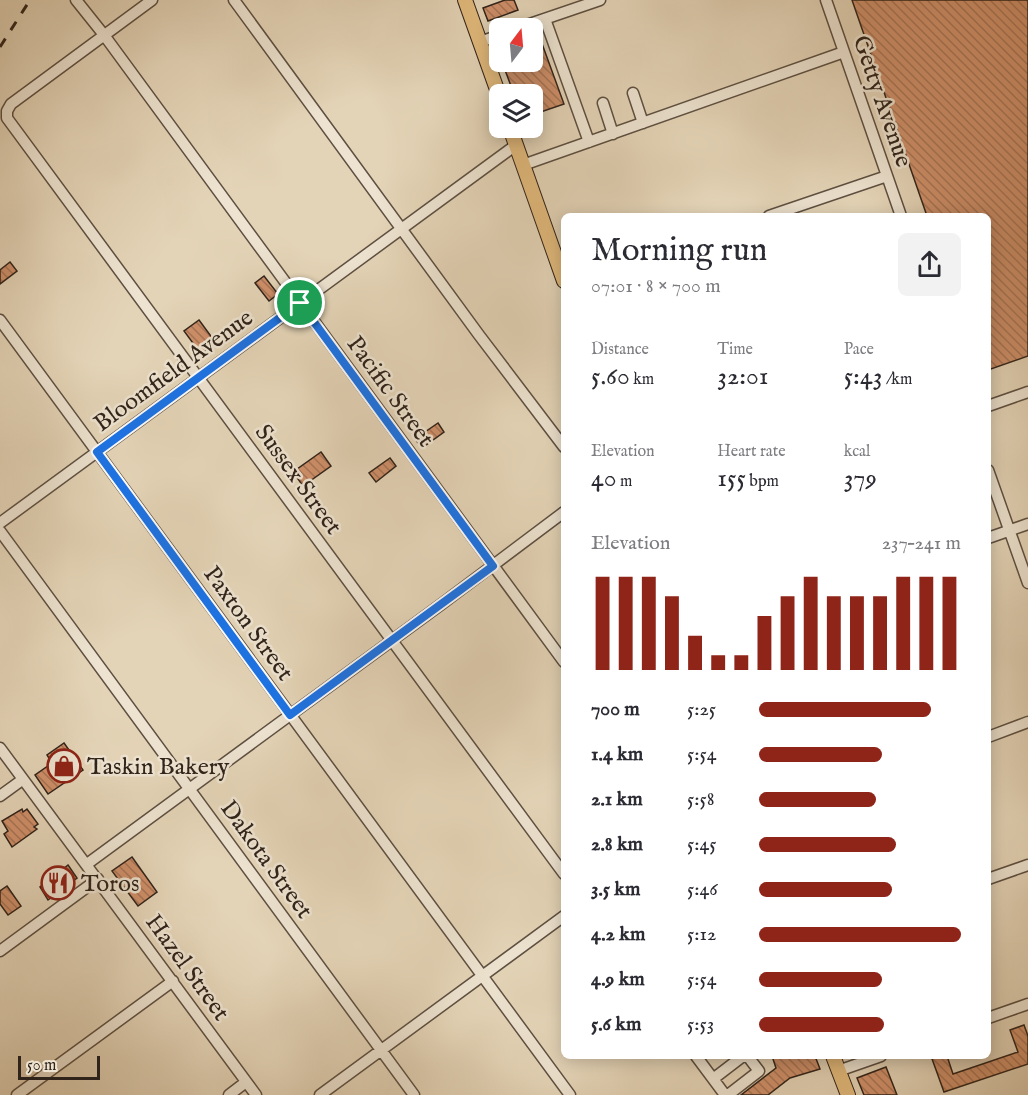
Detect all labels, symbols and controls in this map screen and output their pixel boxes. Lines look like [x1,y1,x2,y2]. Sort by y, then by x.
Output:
north arrow [489,18,543,72]
map controls [489,18,543,138]
street label: Getty Avenue [845,32,919,171]
button: layers [489,84,543,138]
text: Morning run [591,230,767,272]
button: share [898,233,961,296]
text: 07:01 · 8 × 700 m [591,274,721,299]
pin [274,277,325,328]
icon: arrive [283,286,316,319]
street label: Bloomfield Avenue [88,303,260,439]
street label: Pacific Street [339,330,441,454]
text: Distance [591,340,649,360]
text: Time [717,340,753,360]
text: Pace [844,340,874,360]
text: 5.60 [591,360,630,393]
text: 32:01 [717,360,768,393]
text: 5:43 [844,360,882,393]
text: km [630,370,654,390]
text: /km [882,370,912,390]
street label: Sussex Street [247,419,348,541]
text: Elevation [591,442,654,462]
text: Heart rate [717,442,786,462]
text: kcal [844,442,870,462]
text: 40 [591,462,617,495]
text: 155 [717,462,746,495]
text: 379 [844,462,877,495]
text: m [617,472,632,492]
text: bpm [746,472,779,492]
text: Elevation [591,531,670,556]
text: 237–241 m [882,531,961,556]
street label: Paxton Street [196,560,300,687]
text: 700 m [591,697,640,722]
text: 5:25 [687,697,716,722]
text: 1.4 km [591,742,643,767]
text: 5:54 [687,742,716,767]
shop icon: Taskin Bakery [46,748,82,784]
place label: Taskin Bakery [87,752,230,783]
text: 2.1 km [591,787,643,812]
text: 5:58 [687,787,715,812]
street label: Dakota Street [212,795,319,925]
text: 2.8 km [591,832,643,857]
text: 5:45 [687,832,717,857]
restaurant icon: Toros [40,865,76,901]
place label: Toros [81,869,139,900]
text: 3.5 km [591,877,641,902]
text: 5:46 [687,877,718,902]
street label: Hazel Street [138,908,236,1027]
text: 4.2 km [591,922,645,947]
text: 5:12 [687,922,716,947]
text: 4.9 km [591,967,645,992]
text: 5:54 [687,967,716,992]
text: 5.6 km [591,1012,642,1037]
text: 5:53 [687,1012,714,1037]
scale bar [18,1053,100,1080]
text: 50 m [27,1056,56,1076]

